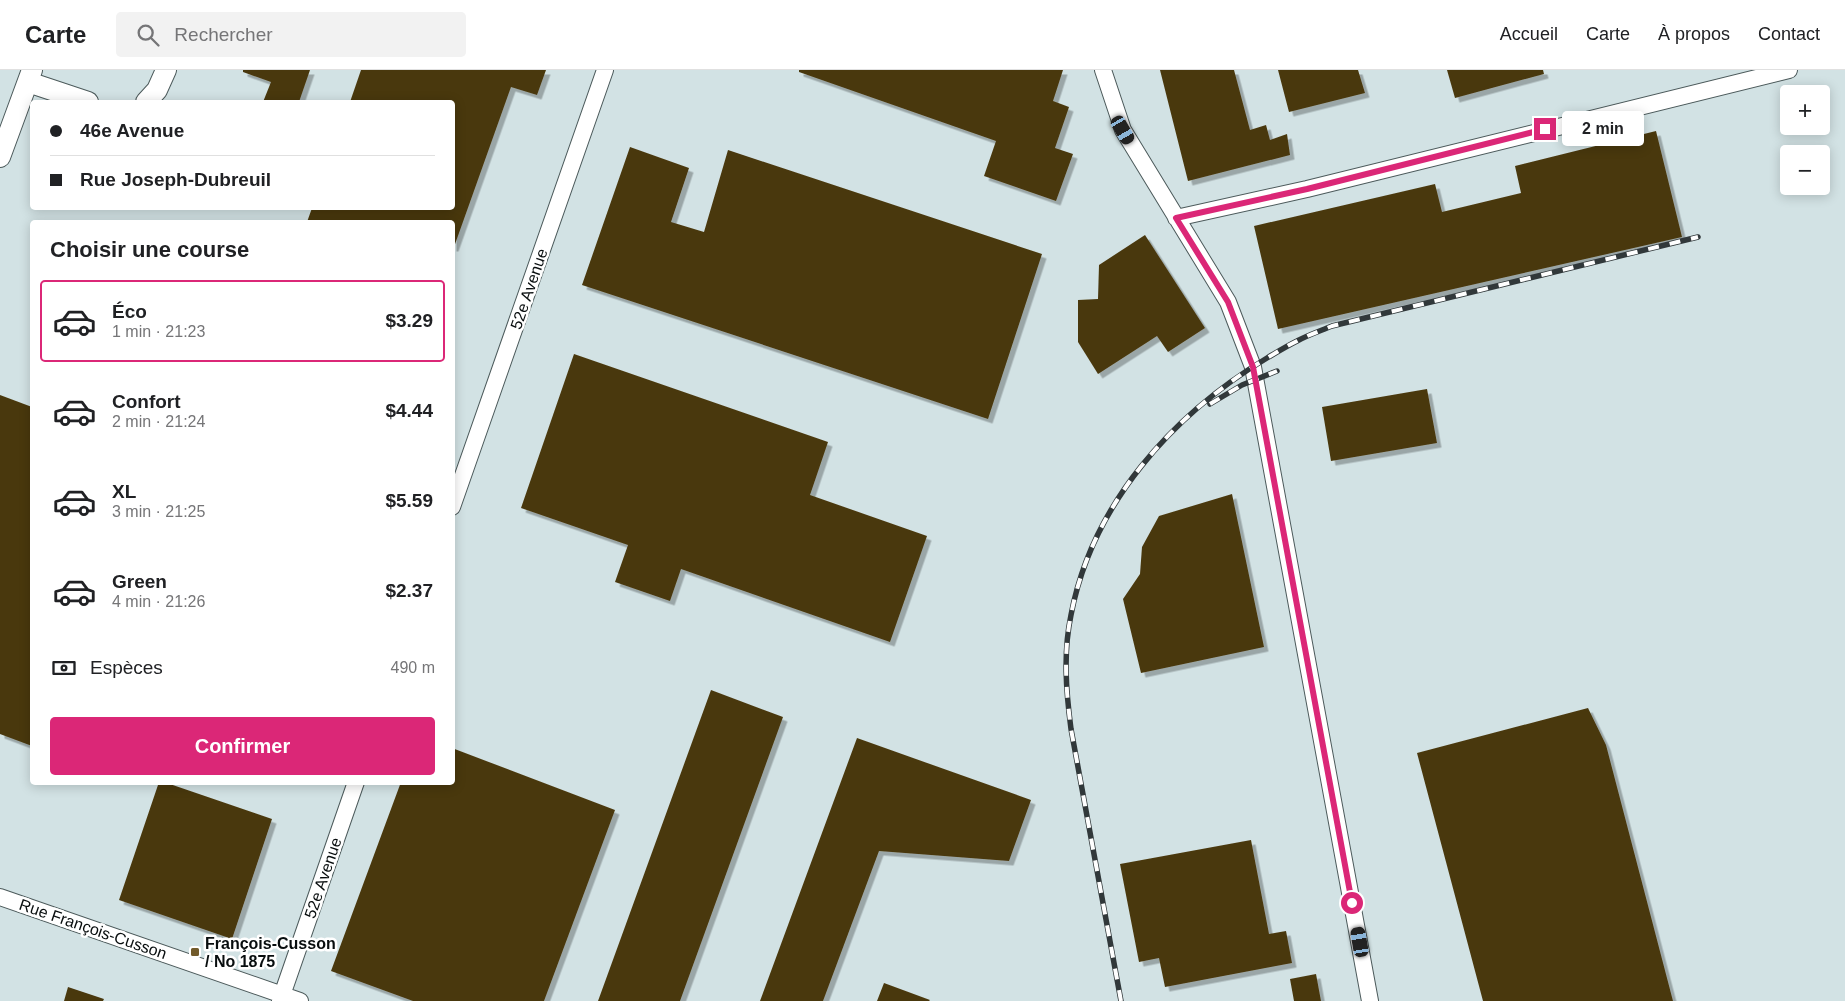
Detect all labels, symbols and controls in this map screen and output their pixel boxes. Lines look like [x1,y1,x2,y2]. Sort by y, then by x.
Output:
search box [116,12,466,57]
text: Carte [25,21,86,48]
icon: search [134,21,162,49]
text: Rechercher [174,24,273,45]
text: Accueil [1500,24,1558,44]
text: Carte [1586,24,1630,44]
text: À propos [1658,24,1730,44]
text: Contact [1758,24,1820,44]
map controls [1780,85,1830,195]
button: + [1780,85,1830,135]
callout: 2 min [1562,112,1645,146]
car [1109,113,1136,147]
route end [1534,118,1556,140]
text: 46e Avenue [80,120,184,141]
text: 2 min [1582,120,1624,137]
button: − [1780,145,1830,195]
text: Rue Joseph-Dubreuil [80,169,271,190]
text: Choisir une course [50,237,249,262]
street label: 52e Avenue [507,246,551,332]
icon: car [52,299,97,344]
text: Éco [112,301,147,322]
text: $3.29 [385,310,433,331]
text: 1 min · 21:23 [112,323,205,340]
icon: car [52,389,97,434]
text: Confort [112,391,181,412]
text: $4.44 [385,400,433,421]
text: 2 min · 21:24 [112,413,205,430]
icon: car [52,479,97,524]
text: XL [112,481,136,502]
text: $5.59 [385,490,433,511]
text: 3 min · 21:25 [112,503,205,520]
icon: car [52,569,97,614]
text: Green [112,571,167,592]
text: $2.37 [385,580,433,601]
text: 4 min · 21:26 [112,593,205,610]
icon: cash [50,654,78,682]
text: Espèces [90,657,163,678]
text: 490 m [391,659,435,676]
button: Confirmer [50,717,435,775]
street label: 52e Avenue [301,835,345,921]
route start [1341,892,1363,914]
street label: Rue François-Cusson [17,896,169,962]
car [1350,926,1369,958]
place label: François-Cusson / No 1875 [205,935,336,970]
marker: François-Cusson / No 1875 [189,946,201,958]

